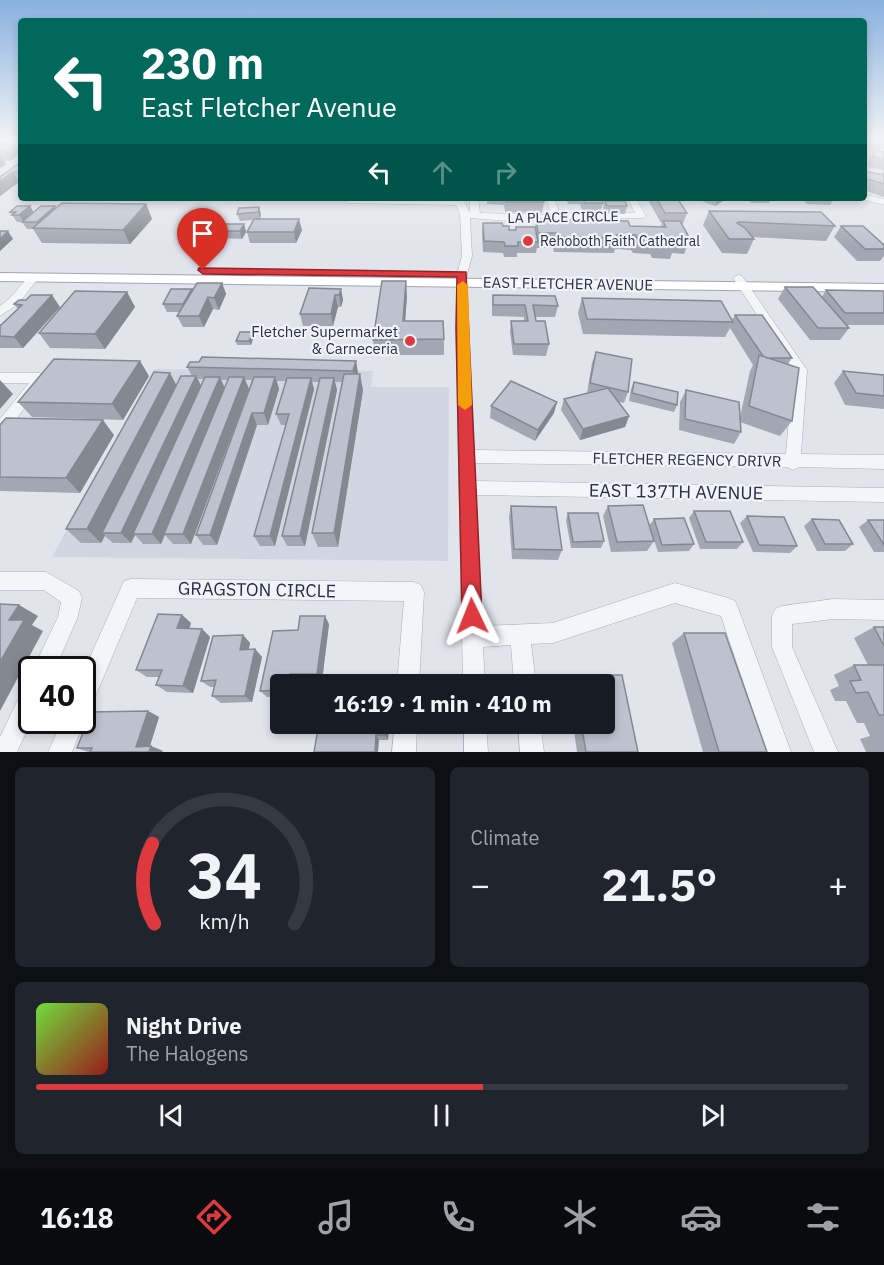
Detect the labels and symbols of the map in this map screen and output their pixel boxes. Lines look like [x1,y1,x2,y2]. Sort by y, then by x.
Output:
street label: LA PLACE CIRCLE [507,207,619,227]
pin [177,208,228,270]
place label: Rehoboth Faith Cathedral [540,232,700,250]
marker: Rehoboth Faith Cathedral [521,234,535,248]
street label: EAST FLETCHER AVENUE [483,273,653,294]
place label: Fletcher Supermarket & Carneceria [251,322,398,358]
marker: Fletcher Supermarket & Carneceria [403,334,417,348]
street label: FLETCHER REGENCY DRIVR [592,448,782,471]
street label: EAST 137TH AVENUE [589,478,763,505]
street label: GRAGSTON CIRCLE [178,577,336,602]
position arrow [440,584,504,648]
speed limit sign: 40 [18,656,96,734]

